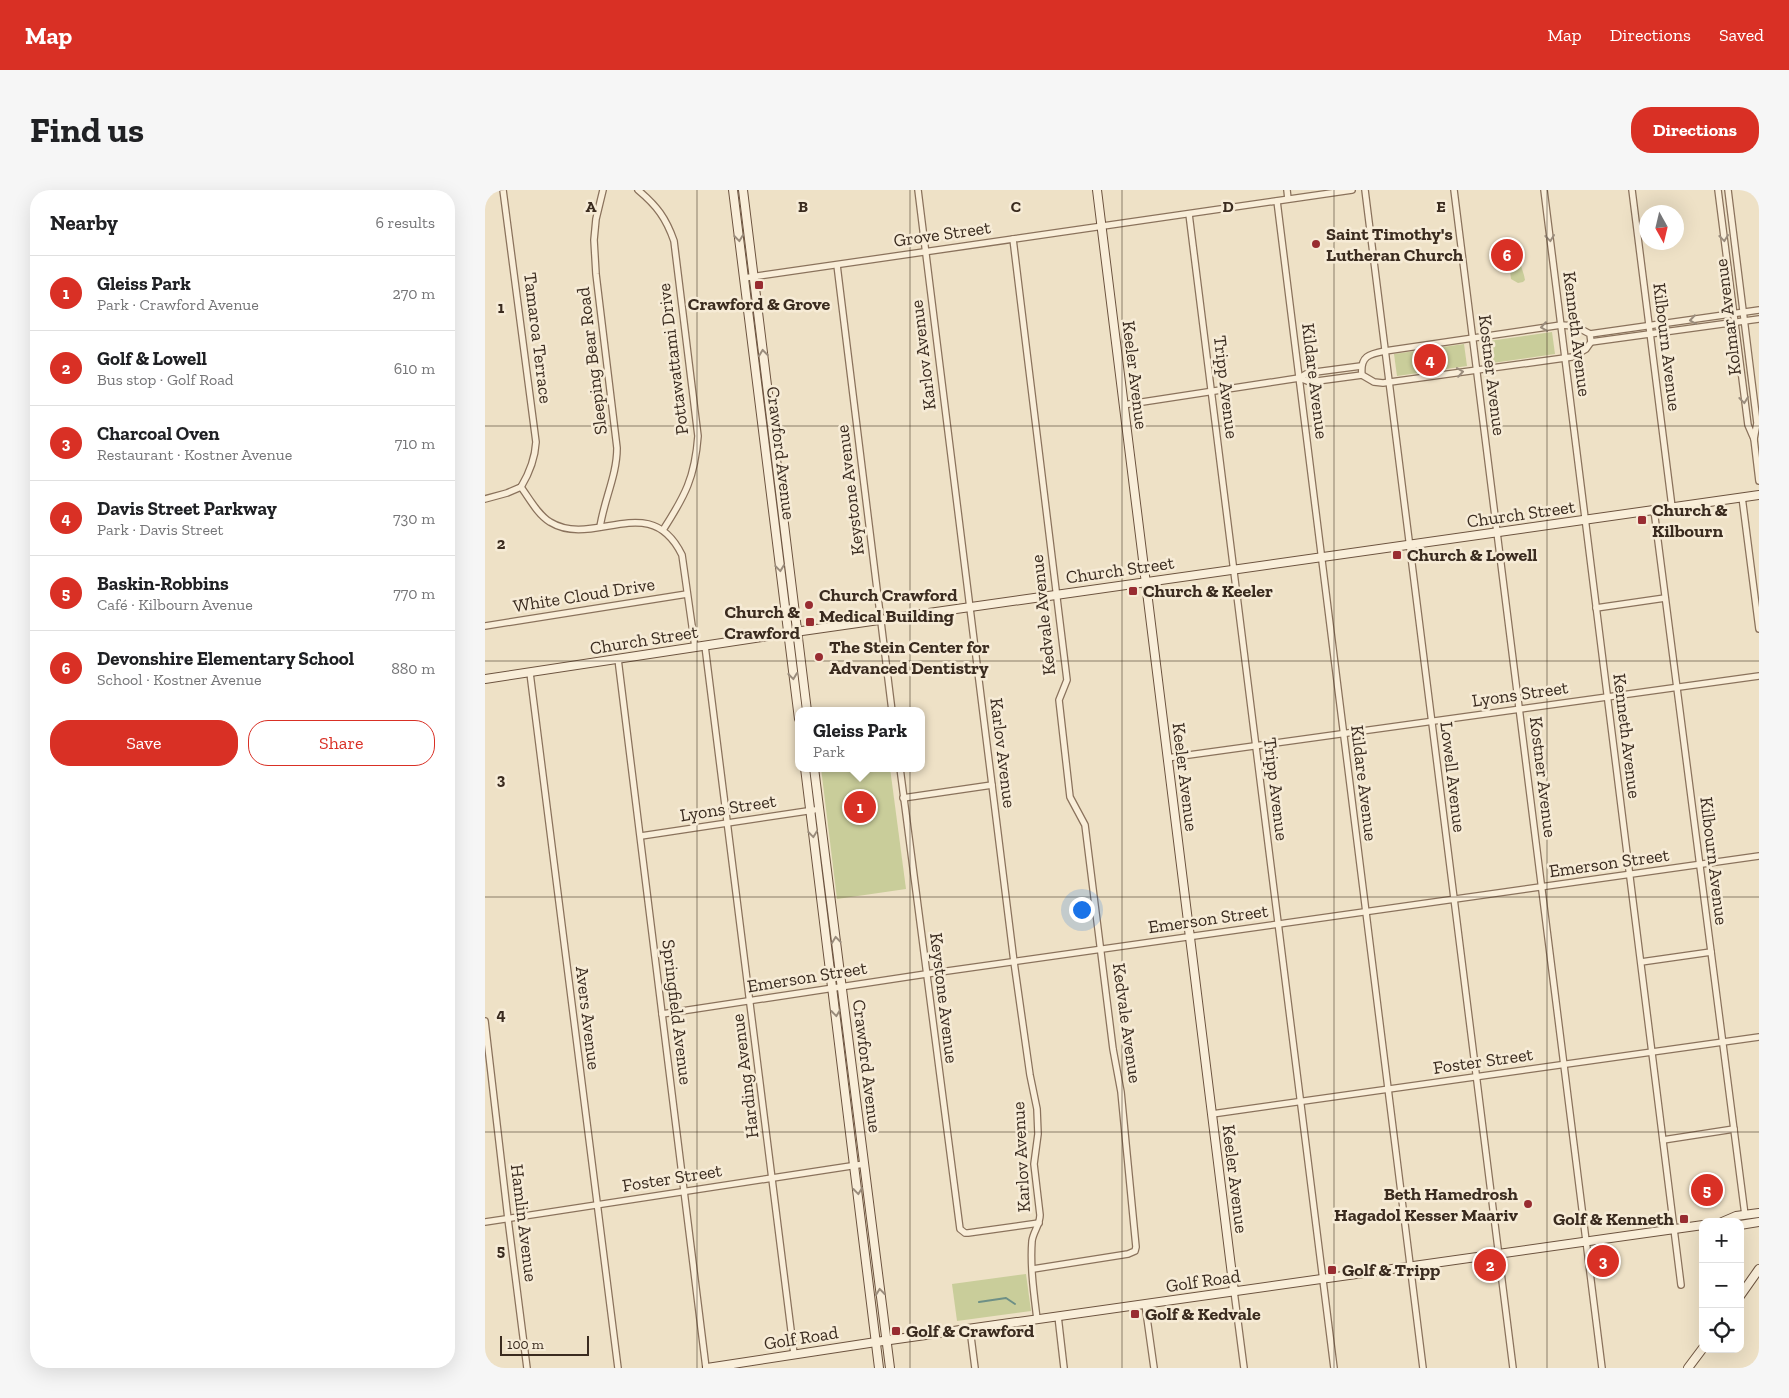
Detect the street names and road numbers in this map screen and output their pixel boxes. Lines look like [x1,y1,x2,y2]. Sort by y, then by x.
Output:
street label: Grove Street [892,216,992,252]
street label: Kolmar Avenue [1710,257,1746,377]
street label: Kenneth Avenue [1558,270,1596,398]
street label: Tamaroa Terrace [519,271,557,405]
street label: Pottawattami Drive [653,282,693,436]
street label: Kilbourn Avenue [1648,282,1686,412]
street label: Sleeping Bear Road [572,286,612,436]
street label: Karlov Avenue [905,299,941,411]
street label: Kostner Avenue [1474,313,1510,437]
street label: Keeler Avenue [1117,319,1153,431]
street label: Kildare Avenue [1297,322,1333,440]
street label: Tripp Avenue [1209,334,1243,440]
street label: Crawford Avenue [762,385,800,521]
street label: Keystone Avenue [831,423,869,557]
street label: Church Street [1465,495,1577,532]
street label: Church Street [1064,551,1176,588]
street label: Kedvale Avenue [1026,554,1060,676]
street label: White Cloud Drive [512,573,656,617]
street label: Church Street [588,621,700,659]
street label: Kenneth Avenue [1608,672,1646,800]
street label: Lyons Street [1470,676,1570,712]
street label: Karlov Avenue [985,697,1021,809]
street label: Kostner Avenue [1525,715,1561,839]
street label: Keeler Avenue [1167,721,1203,833]
street label: Lowell Avenue [1435,721,1471,833]
street label: Kildare Avenue [1346,724,1382,842]
street label: Tripp Avenue [1259,736,1293,842]
street label: Lyons Street [678,789,778,826]
street label: Kilbourn Avenue [1695,796,1733,926]
street label: Emerson Street [1548,844,1671,882]
street label: Emerson Street [1147,900,1270,938]
street label: Keystone Avenue [925,931,963,1065]
street label: Springfield Avenue [657,938,697,1086]
street label: Emerson Street [745,957,869,997]
street label: Kedvale Avenue [1108,962,1146,1084]
street label: Avers Avenue [571,965,605,1071]
street label: Crawford Avenue [848,998,886,1134]
street label: Harding Avenue [726,1012,764,1140]
street label: Foster Street [1432,1043,1535,1079]
street label: Karlov Avenue [1007,1101,1035,1213]
street label: Keeler Avenue [1217,1123,1253,1235]
street label: Foster Street [621,1159,724,1197]
street label: Hamlin Avenue [506,1163,542,1283]
street label: Golf Road [1164,1265,1242,1297]
street label: Golf Road [762,1321,840,1355]

